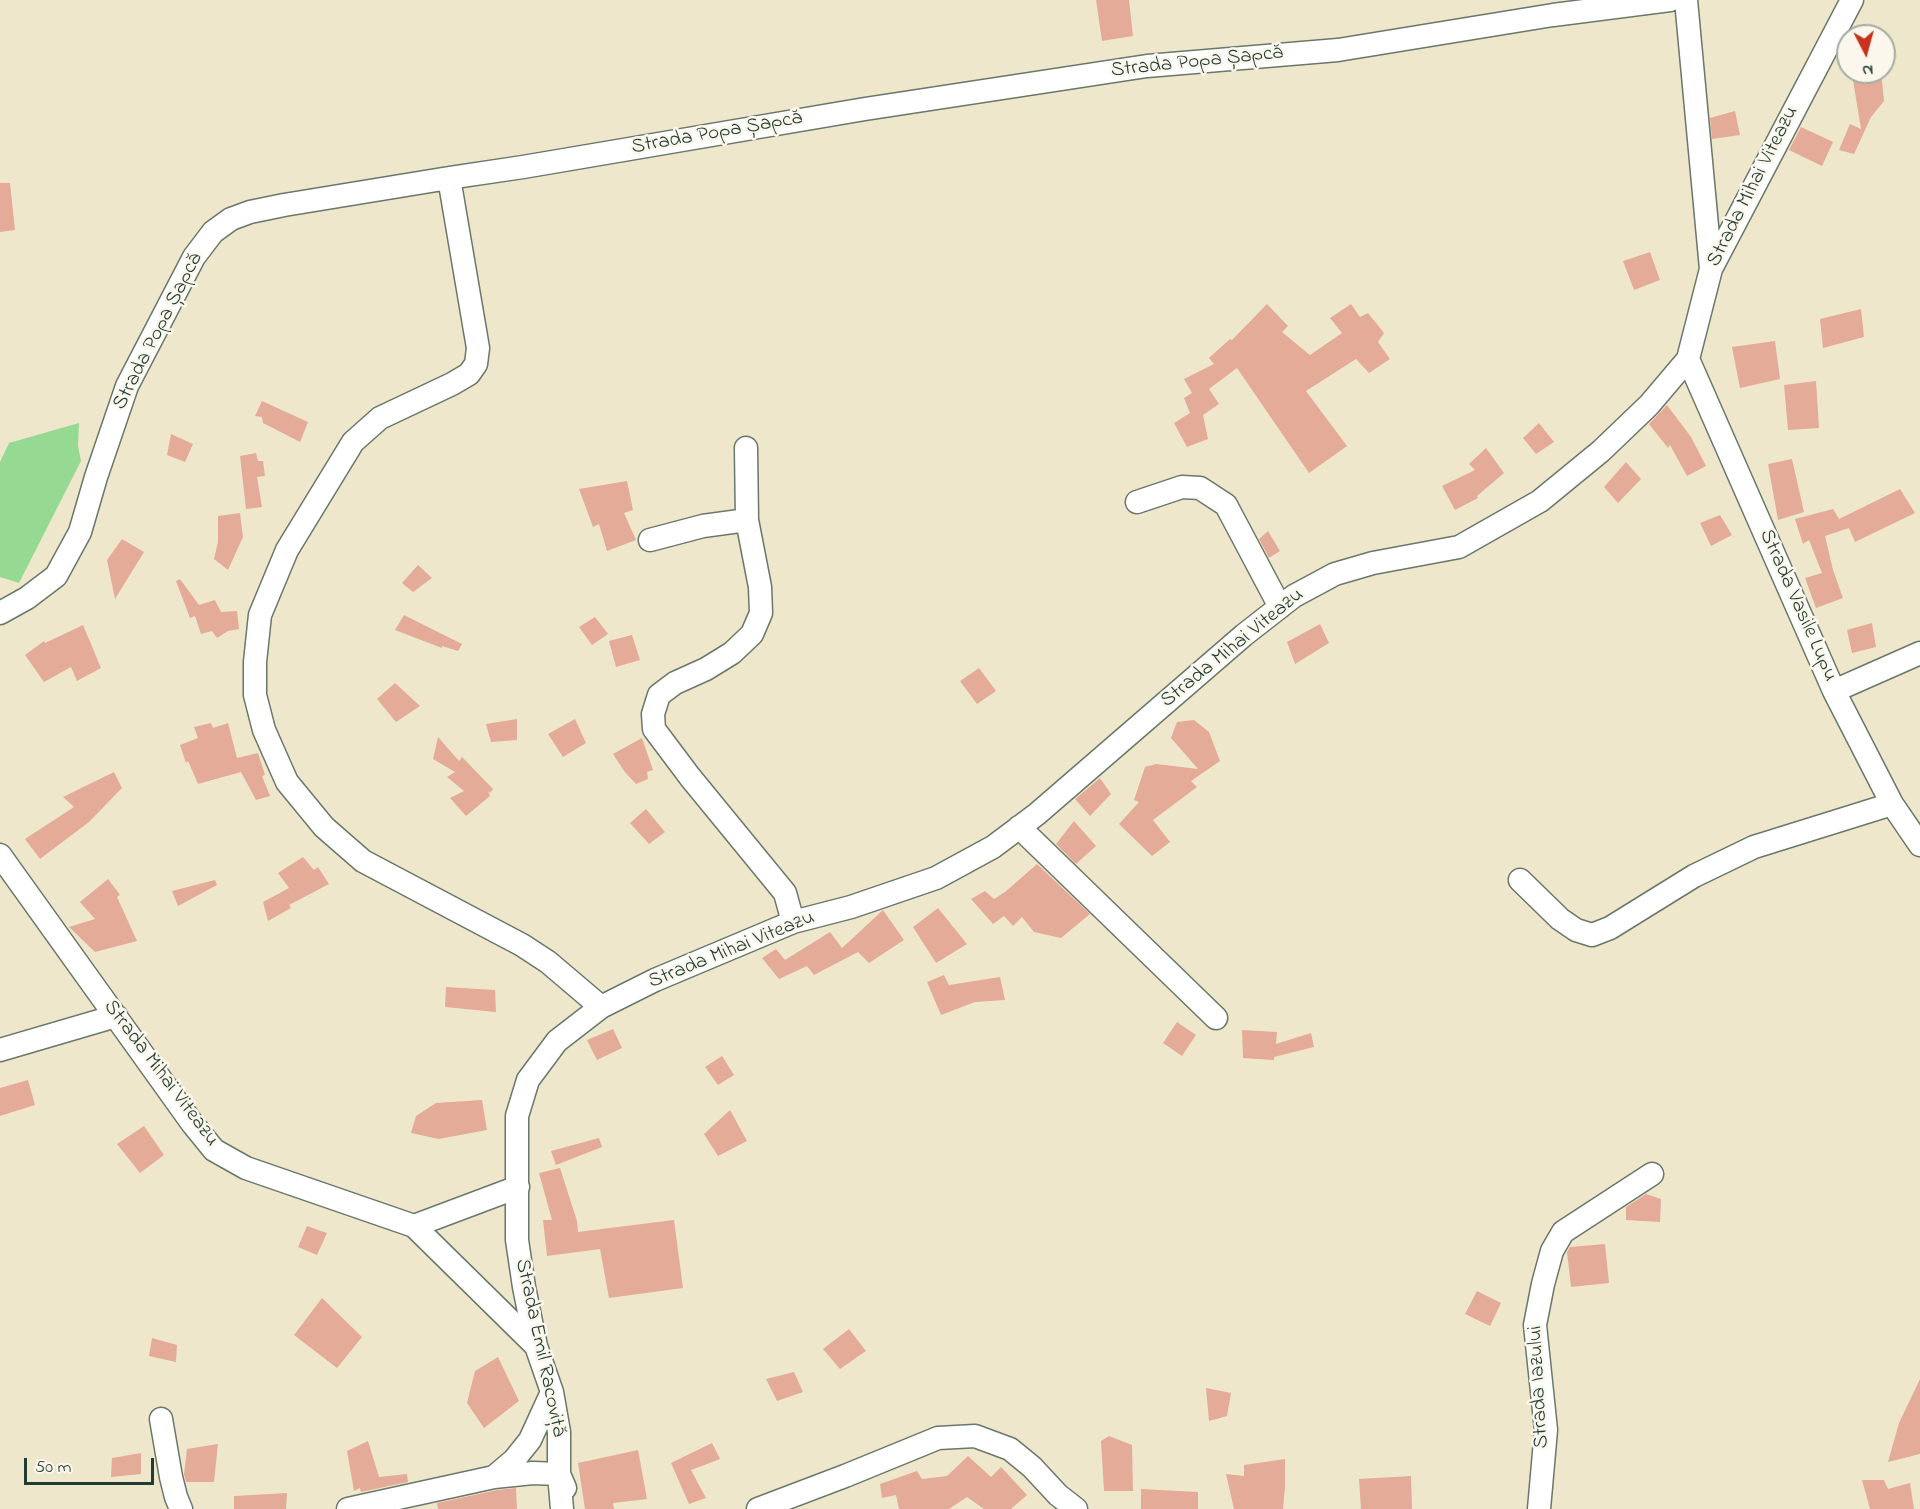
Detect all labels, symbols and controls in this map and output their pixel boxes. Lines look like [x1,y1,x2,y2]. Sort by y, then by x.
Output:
north arrow [1836,24,1896,84]
street label: Strada Popa Șapcă [1110,41,1284,85]
text: N [1861,57,1874,82]
street label: Strada Mihai Viteazu [1703,102,1805,272]
street label: Strada Popa Șapcă [630,107,804,161]
street label: Strada Popa Șapcă [109,249,209,415]
street label: Strada Vasile Lupu [1752,526,1842,686]
street label: Strada Mihai Viteazu [1156,584,1310,714]
street label: Strada Mihai Viteazu [645,906,819,996]
street label: Strada Mihai Viteazu [97,996,223,1152]
street label: Strada Emil Racoviță [508,1257,570,1439]
street label: Strada Iazului [1524,1325,1556,1449]
scale bar [27,1446,158,1484]
text: 50 m [35,1455,72,1481]

